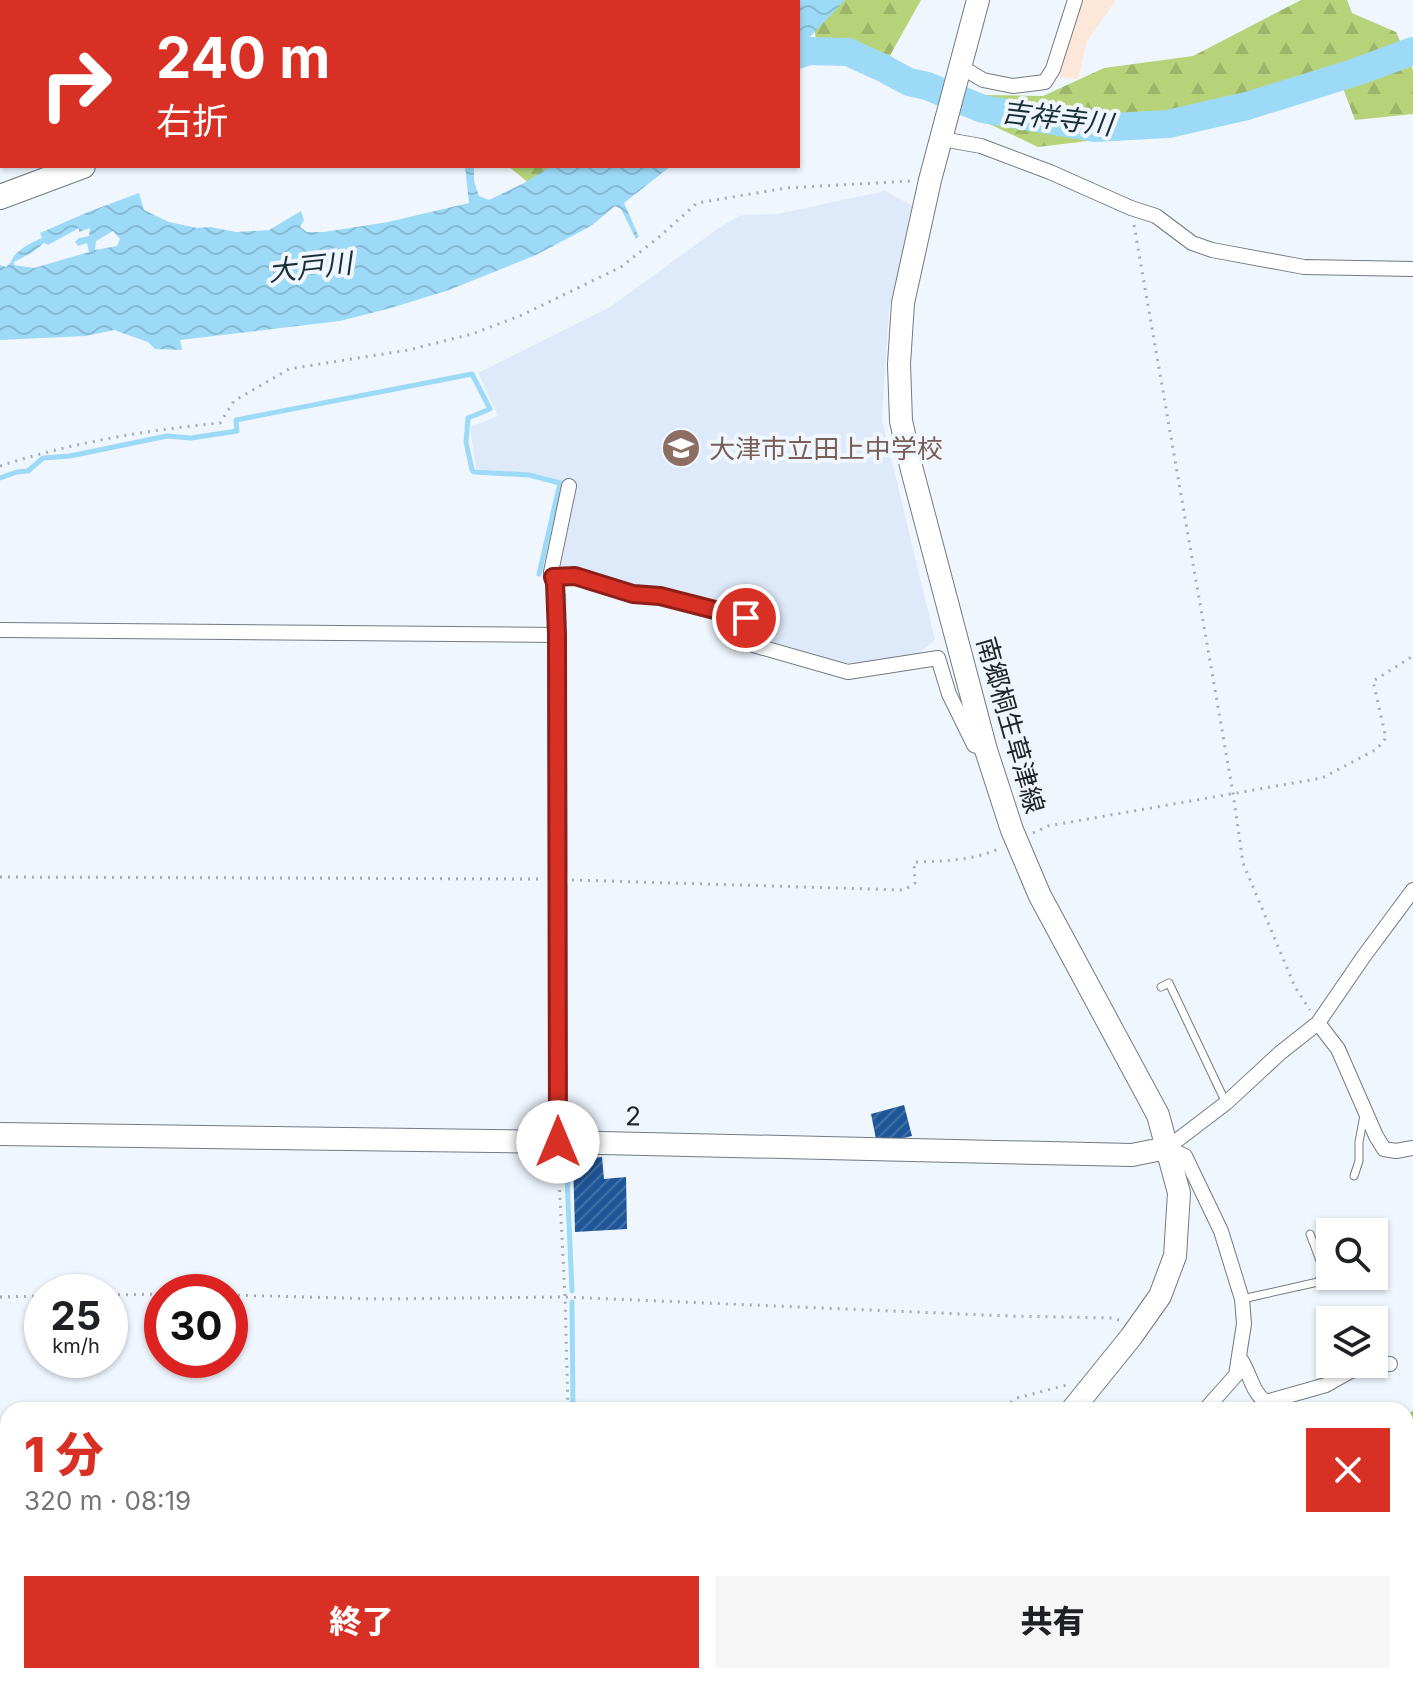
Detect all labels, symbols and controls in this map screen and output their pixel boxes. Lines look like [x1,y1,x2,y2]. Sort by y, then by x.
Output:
text: 240 m [156,24,330,92]
icon: right [24,32,128,136]
water label: 吉祥寺川 [999,94,1118,142]
text: 右折 [156,99,228,143]
water label: 大戸川 [266,245,357,288]
school or university icon: 大津市立田上中学校 [660,427,702,469]
place label: 大津市立田上中学校 [709,433,943,464]
pin [712,584,780,652]
icon: arrive [724,596,768,640]
street label: 南郷桐生草津線 [971,633,1051,817]
position arrow [516,1100,600,1184]
street label: 2 [625,1100,641,1132]
map controls [1316,1218,1388,1378]
button: search [1316,1218,1388,1290]
speed limit sign: 30 [144,1274,248,1378]
text: 25 [51,1291,101,1340]
button: layers [1316,1306,1388,1378]
text: km/h [52,1334,100,1358]
text: 1 分 [24,1425,104,1484]
button: close [1306,1428,1390,1512]
text: 320 m · 08:19 [24,1485,191,1516]
button: 終了 [24,1576,699,1668]
button: 共有 [715,1576,1390,1668]

